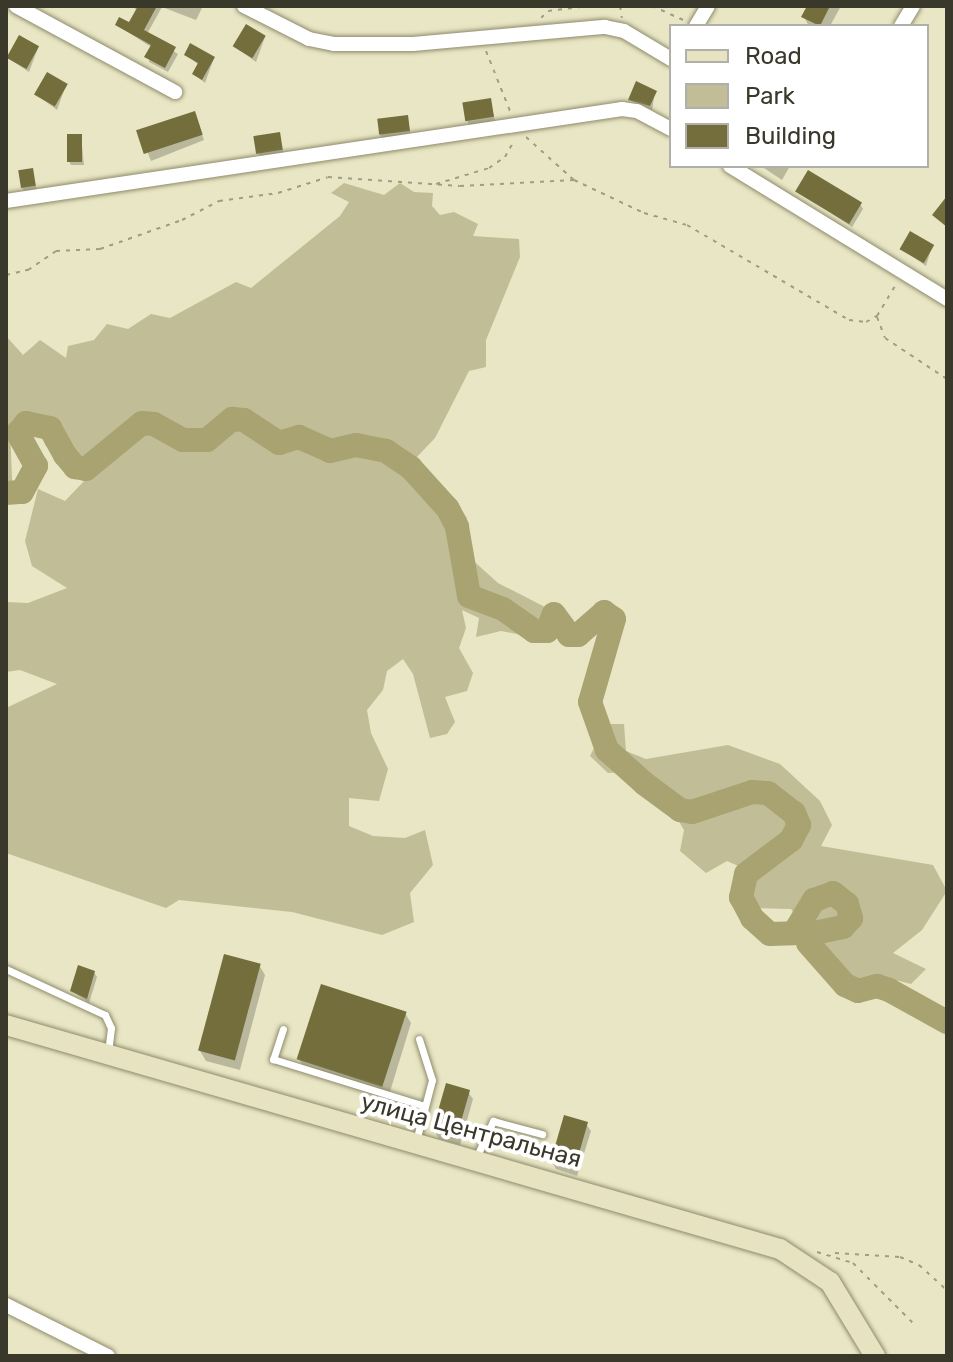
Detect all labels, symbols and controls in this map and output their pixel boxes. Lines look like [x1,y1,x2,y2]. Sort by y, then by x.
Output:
legend [669,24,929,168]
text: Road [745,42,802,70]
text: Park [745,82,795,110]
text: Building [745,122,836,150]
street label: улица Центральная [358,1088,584,1174]

